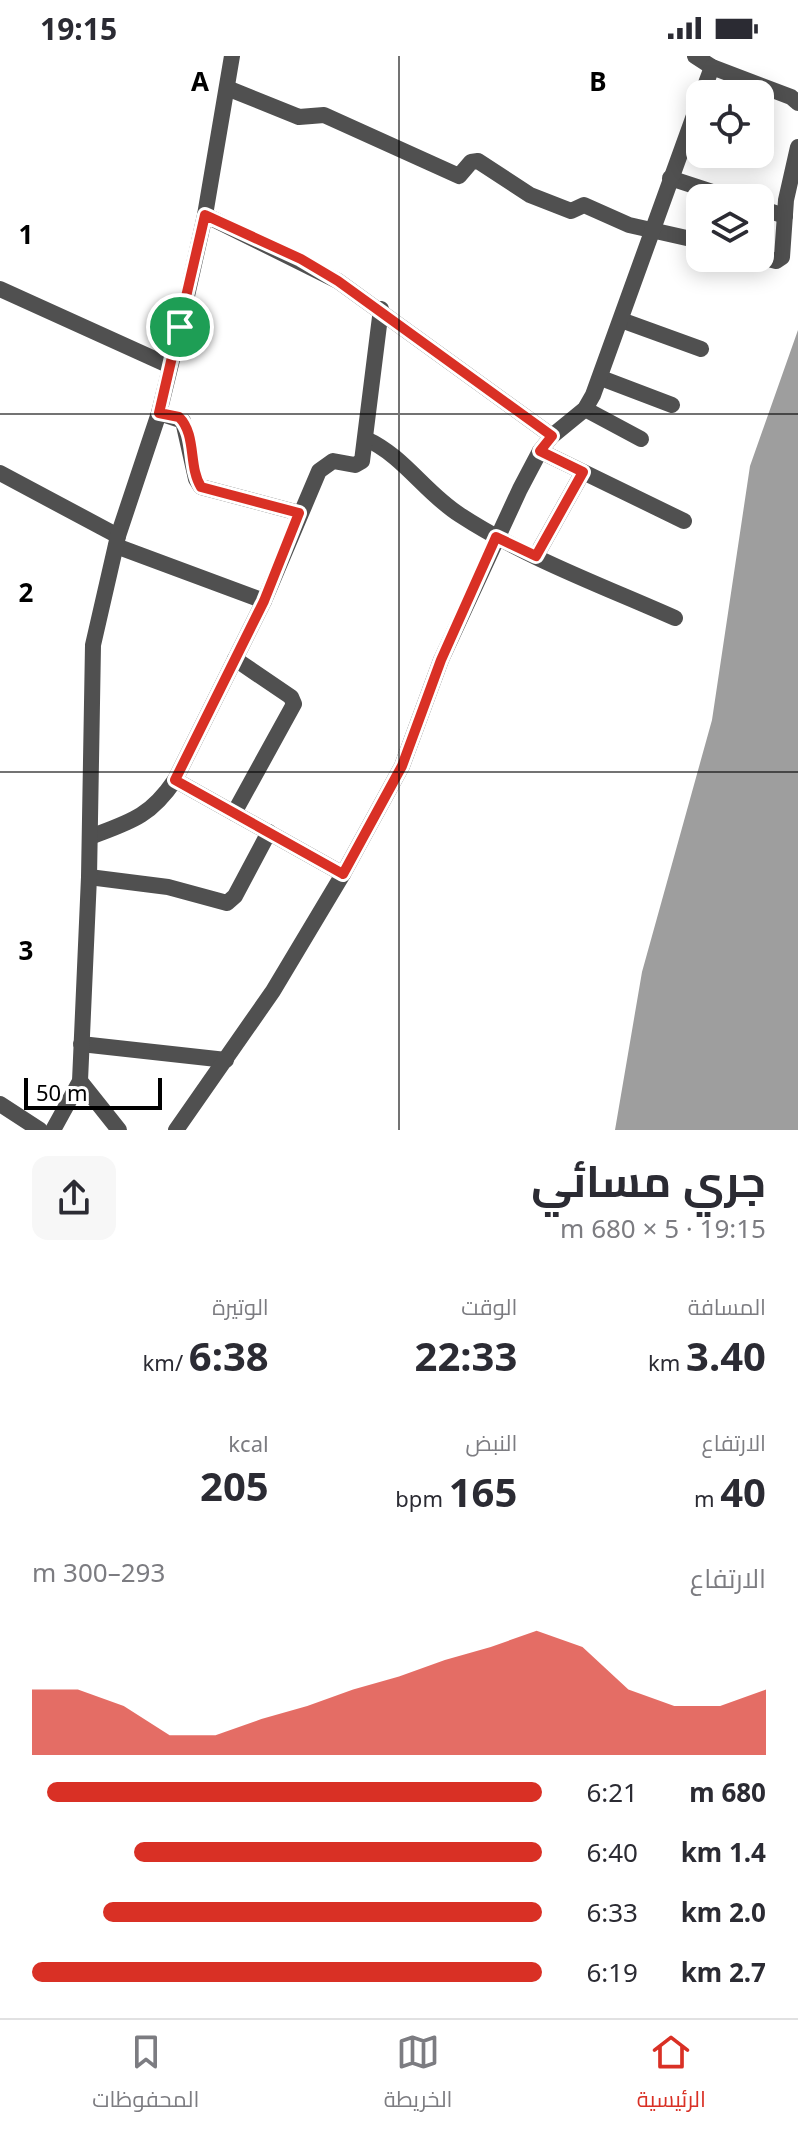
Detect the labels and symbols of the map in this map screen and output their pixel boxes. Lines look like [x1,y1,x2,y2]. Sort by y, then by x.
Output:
text: A [191,63,209,99]
text: B [589,63,607,99]
text: 1 [19,216,33,252]
pin [146,293,214,361]
text: 2 [19,574,34,610]
text: 3 [19,932,33,968]
scale bar [24,1074,162,1110]

